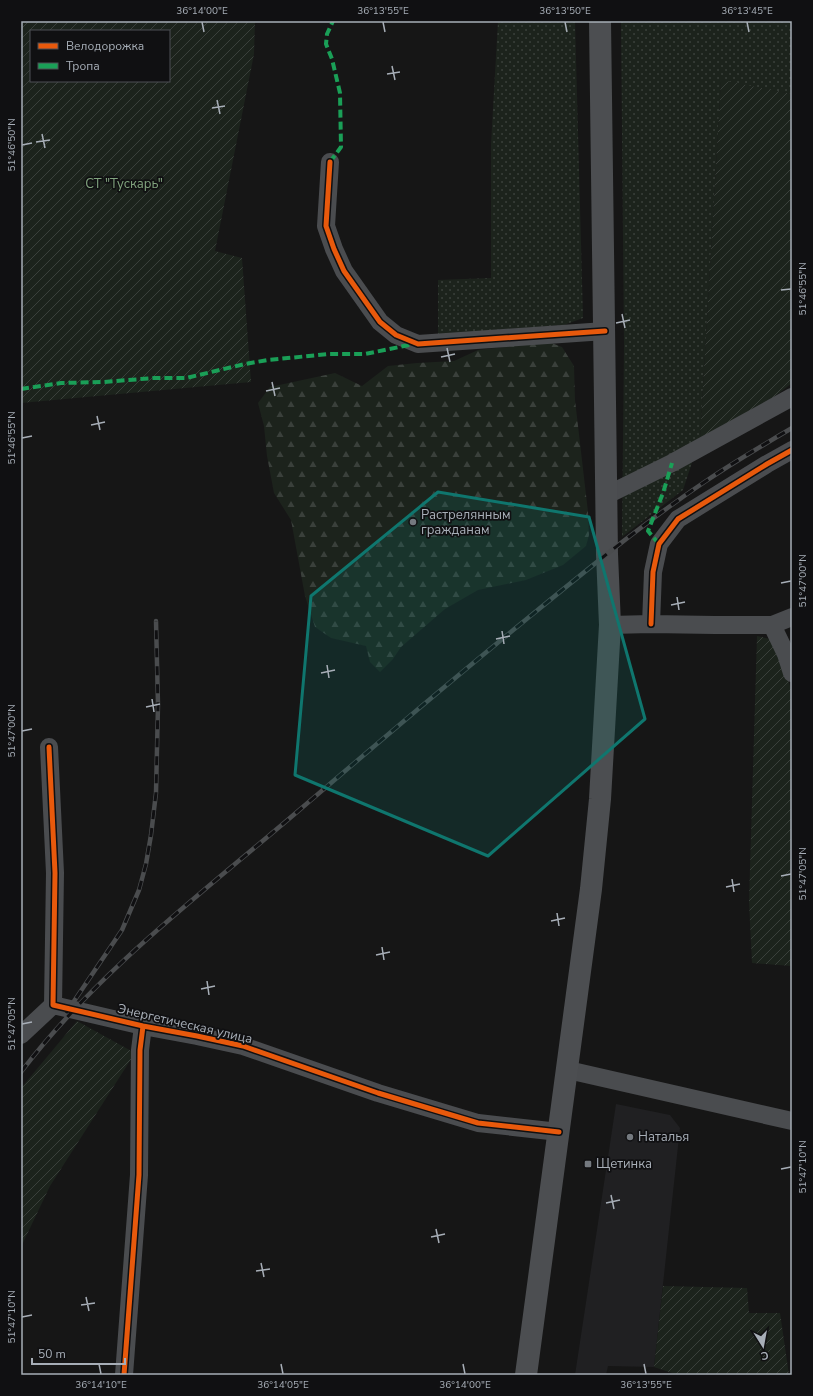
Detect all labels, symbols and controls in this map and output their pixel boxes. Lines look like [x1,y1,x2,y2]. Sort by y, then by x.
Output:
text: 36°14'00"E [176,4,228,18]
text: 36°13'55"E [357,4,409,18]
text: 36°13'50"E [539,4,591,18]
text: 36°13'45"E [721,4,773,18]
legend [30,30,170,82]
text: Велодорожка [66,38,144,54]
text: Тропа [66,58,100,74]
text: 51°46'50"N [5,118,19,172]
park label: СТ "Тускарь" [85,175,163,193]
text: 51°46'55"N [796,262,810,316]
text: 51°46'55"N [5,411,19,465]
place label: Растрелянным гражданам [421,506,511,539]
marker: Растрелянным гражданам [408,517,418,527]
text: 51°47'00"N [796,554,810,608]
text: 51°47'00"N [5,704,19,758]
text: 51°47'05"N [796,847,810,901]
text: 51°47'05"N [5,997,19,1051]
street label: Энергетическая улица [116,1000,254,1048]
place label: Наталья [638,1128,689,1146]
marker: Наталья [625,1132,635,1142]
text: 51°47'10"N [796,1140,810,1194]
place label: Щетинка [596,1155,652,1173]
marker: Щетинка [583,1159,593,1169]
text: 51°47'10"N [5,1290,19,1344]
north arrow [743,1326,783,1366]
scale bar [32,1340,125,1366]
text: 50 m [38,1346,66,1362]
text: С [759,1347,770,1364]
text: 36°14'10"E [75,1378,127,1392]
text: 36°14'05"E [257,1378,309,1392]
text: 36°14'00"E [439,1378,491,1392]
text: 36°13'55"E [620,1378,672,1392]

